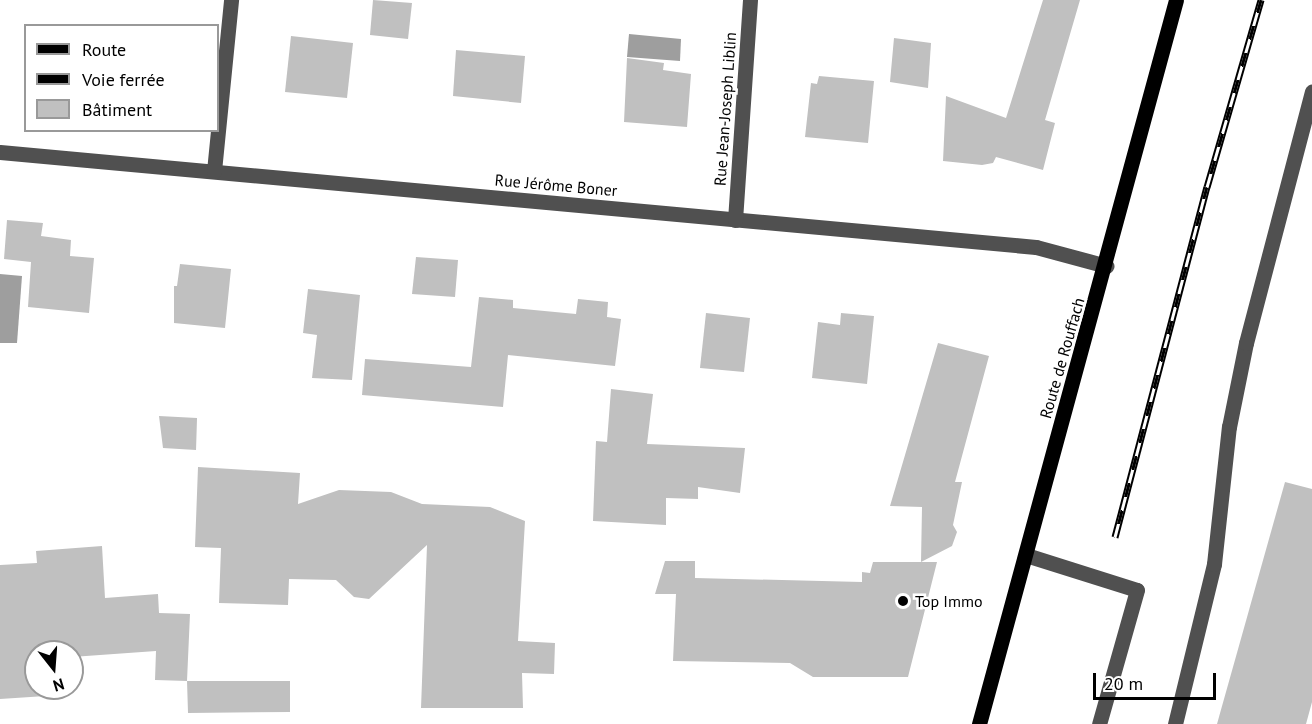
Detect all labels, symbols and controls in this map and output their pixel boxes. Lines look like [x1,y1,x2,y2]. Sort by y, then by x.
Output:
legend [24,24,219,132]
street label: Rue Jean-Joseph Liblin [710,31,740,187]
text: Route [82,38,126,61]
text: Voie ferrée [82,68,165,91]
text: Bâtiment [82,98,152,121]
street label: Rue Jérôme Boner [494,170,618,200]
street label: Route de Rouffach [1036,295,1088,421]
place label: Top Immo [915,591,983,611]
marker: Top Immo [896,594,910,608]
north arrow [24,640,84,700]
scale bar [1096,661,1219,699]
text: 20 m [1104,672,1143,695]
text: N [51,674,67,696]

